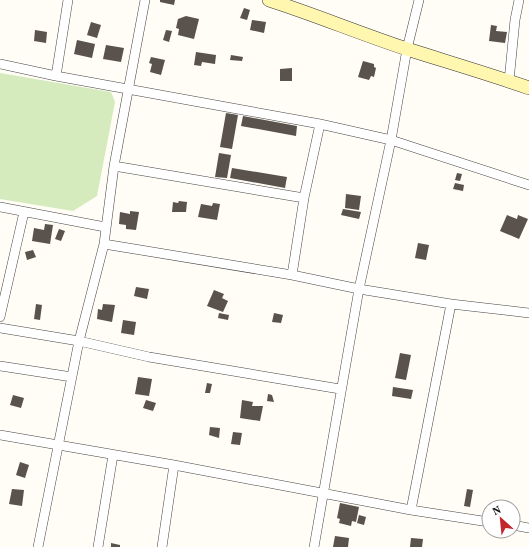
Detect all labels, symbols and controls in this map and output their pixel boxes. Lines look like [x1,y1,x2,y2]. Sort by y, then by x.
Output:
north arrow [481,499,521,539]
text: N [490,502,504,519]

